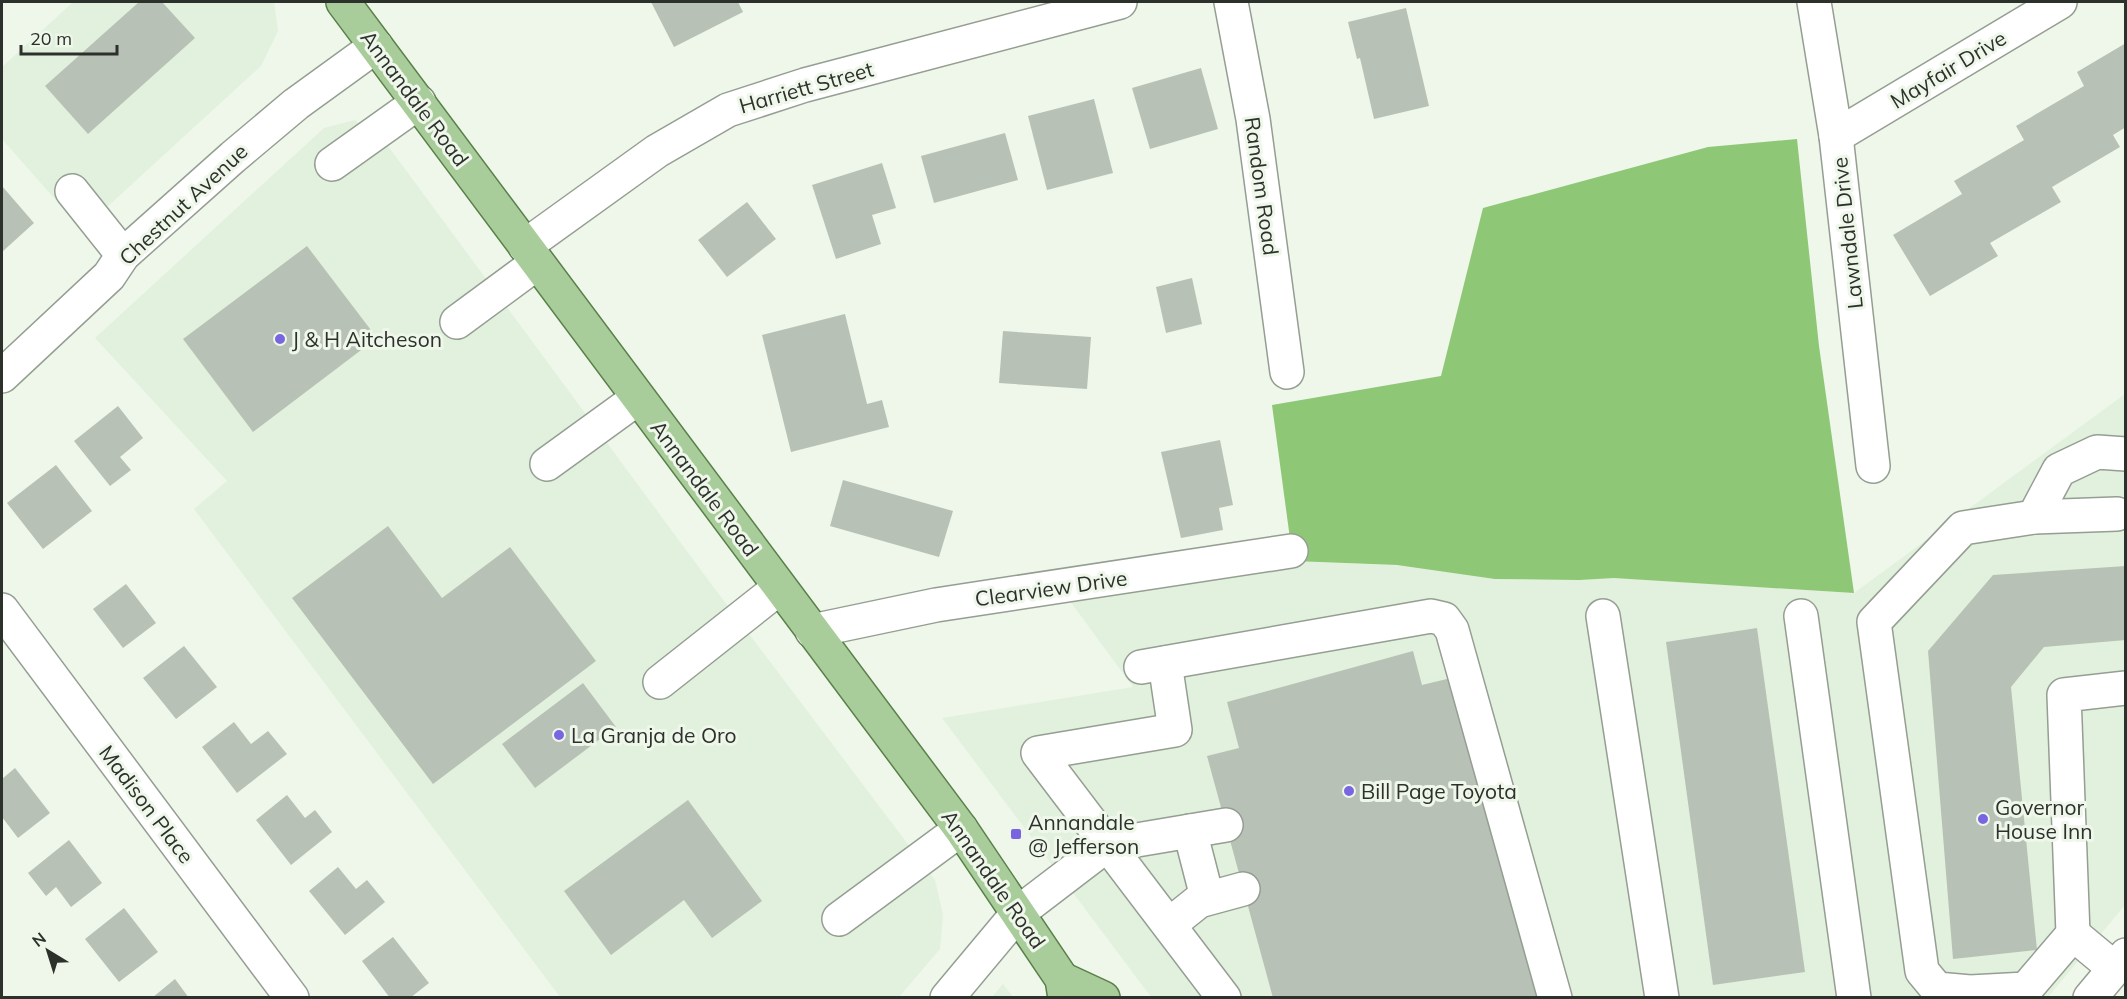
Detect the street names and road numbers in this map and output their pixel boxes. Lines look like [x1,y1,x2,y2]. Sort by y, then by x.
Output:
street label: Mayfair Drive [1885,24,2011,114]
street label: Annandale Road [355,25,475,171]
street label: Harriett Street [736,55,876,119]
street label: Random Road [1239,115,1285,257]
street label: Chestnut Avenue [113,138,253,270]
street label: Lawndale Drive [1826,156,1868,310]
street label: Annandale Road [645,415,765,561]
street label: Clearview Drive [973,564,1129,612]
street label: Madison Place [94,740,200,868]
street label: Annandale Road [936,805,1052,953]

